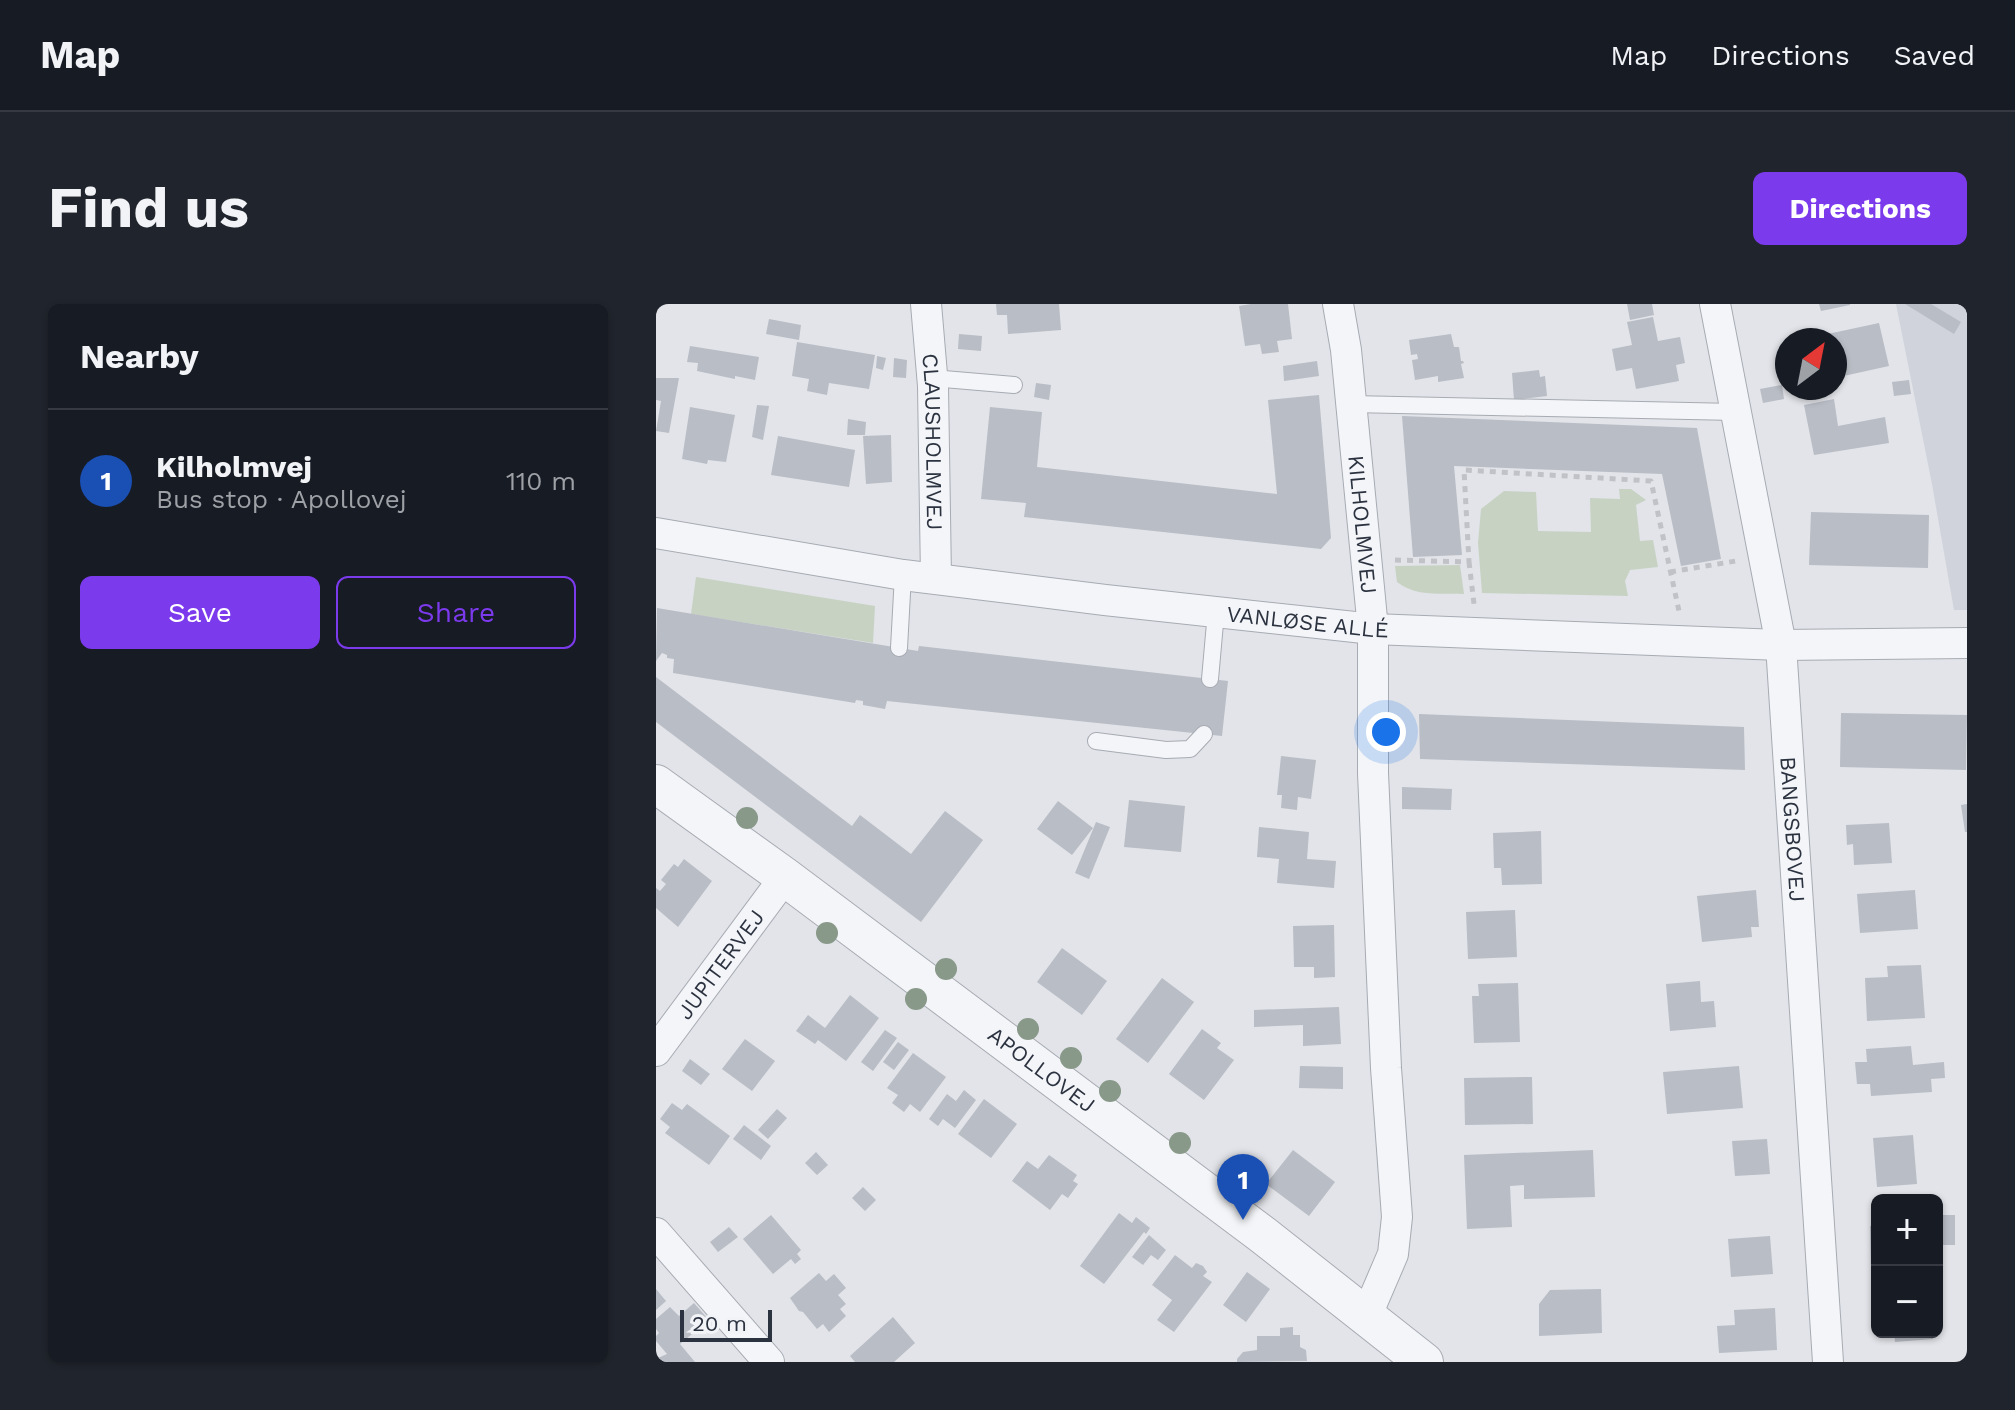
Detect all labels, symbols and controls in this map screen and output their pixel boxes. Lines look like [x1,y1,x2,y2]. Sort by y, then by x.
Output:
text: Map [40,33,120,77]
text: Map [1610,39,1667,72]
text: Directions [1711,39,1850,72]
text: Saved [1894,39,1975,72]
button: Directions [1753,172,1967,245]
text: Find us [48,175,249,241]
north arrow [1775,328,1847,400]
text: Nearby [80,336,199,376]
street label: CLAUSHOLMVEJ [918,352,948,530]
text: Kilholmvej [156,449,312,484]
street label: KILHOLMVEJ [1344,454,1382,595]
text: 1 [100,466,112,496]
text: 110 m [506,466,576,496]
text: Bus stop · Apollovej [156,484,407,514]
button: Save [80,576,320,649]
button: Share [336,576,576,649]
street label: VANLØSE ALLÉ [1226,601,1389,642]
your location [1366,712,1406,752]
street label: BANGSBOVEJ [1776,756,1810,903]
street label: JUPITERVEJ [672,905,769,1024]
street label: APOLLOVEJ [984,1021,1100,1117]
pin: 1 [1217,1154,1269,1220]
map controls [1871,1194,1943,1338]
button: + [1871,1194,1943,1266]
button: − [1871,1266,1943,1338]
scale bar [680,1306,772,1342]
text: 20 m [692,1311,747,1336]

